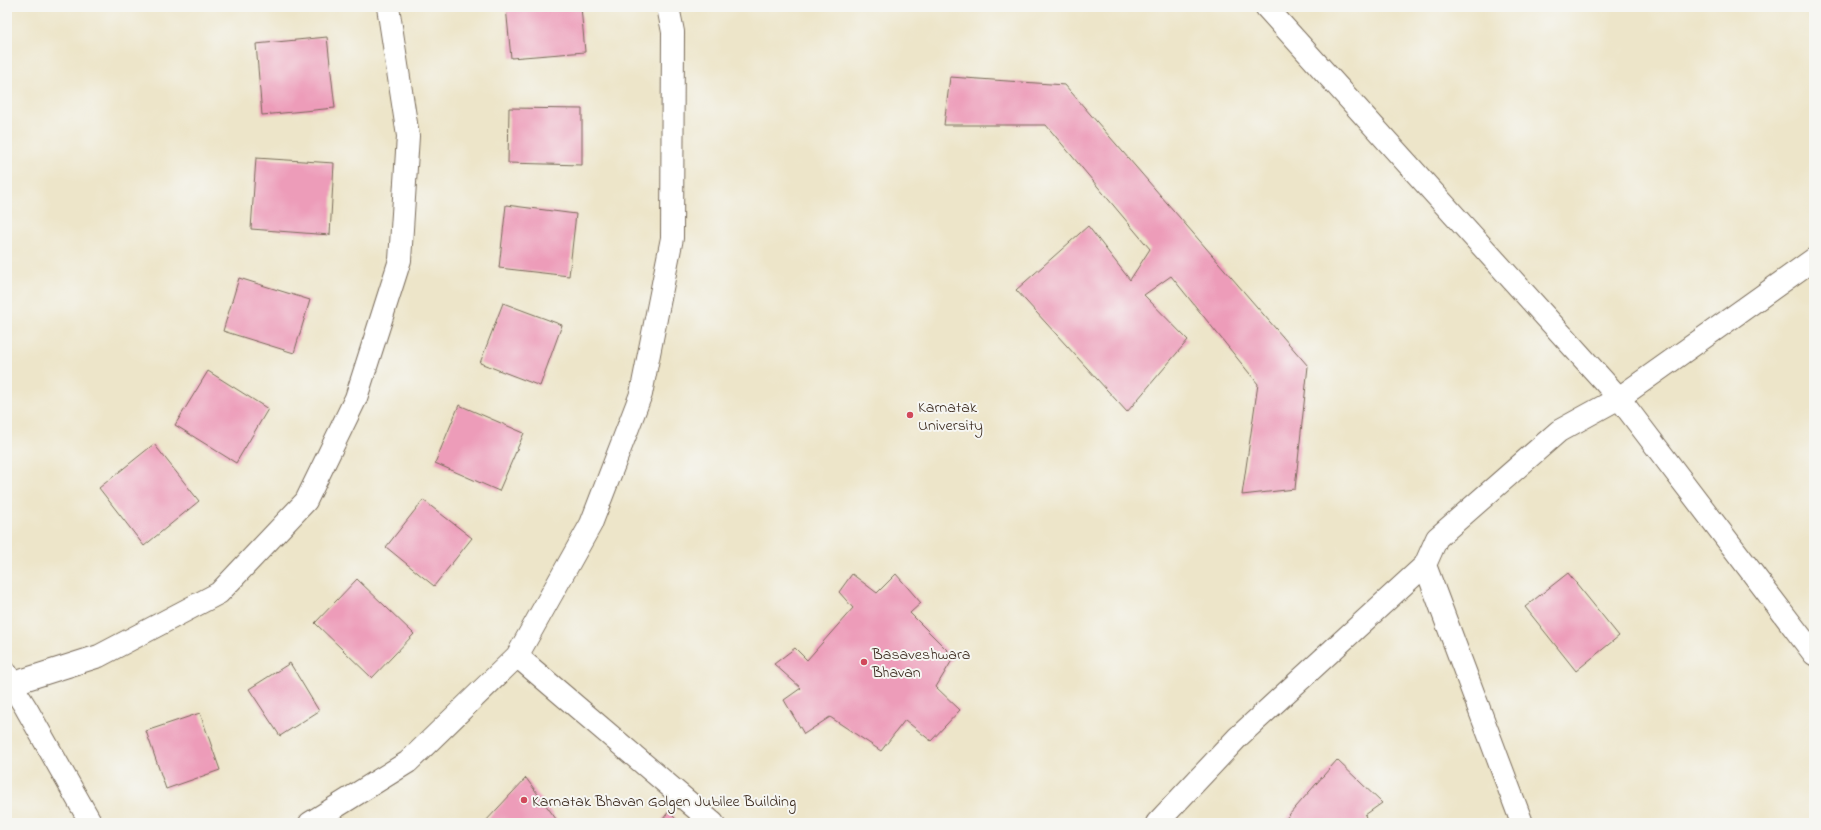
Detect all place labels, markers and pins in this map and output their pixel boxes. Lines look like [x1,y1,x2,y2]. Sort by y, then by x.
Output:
place label: Karnatak University [918,396,983,438]
marker: Karnatak University [905,410,915,420]
place label: Basaveshwara Bhavan [871,643,971,685]
marker: Basaveshwara Bhavan [859,657,869,667]
place label: Karnatak Bhavan Golgen Jubilee Building [532,790,796,814]
marker: Karnatak Bhavan Golgen Jubilee Building [519,795,529,805]

